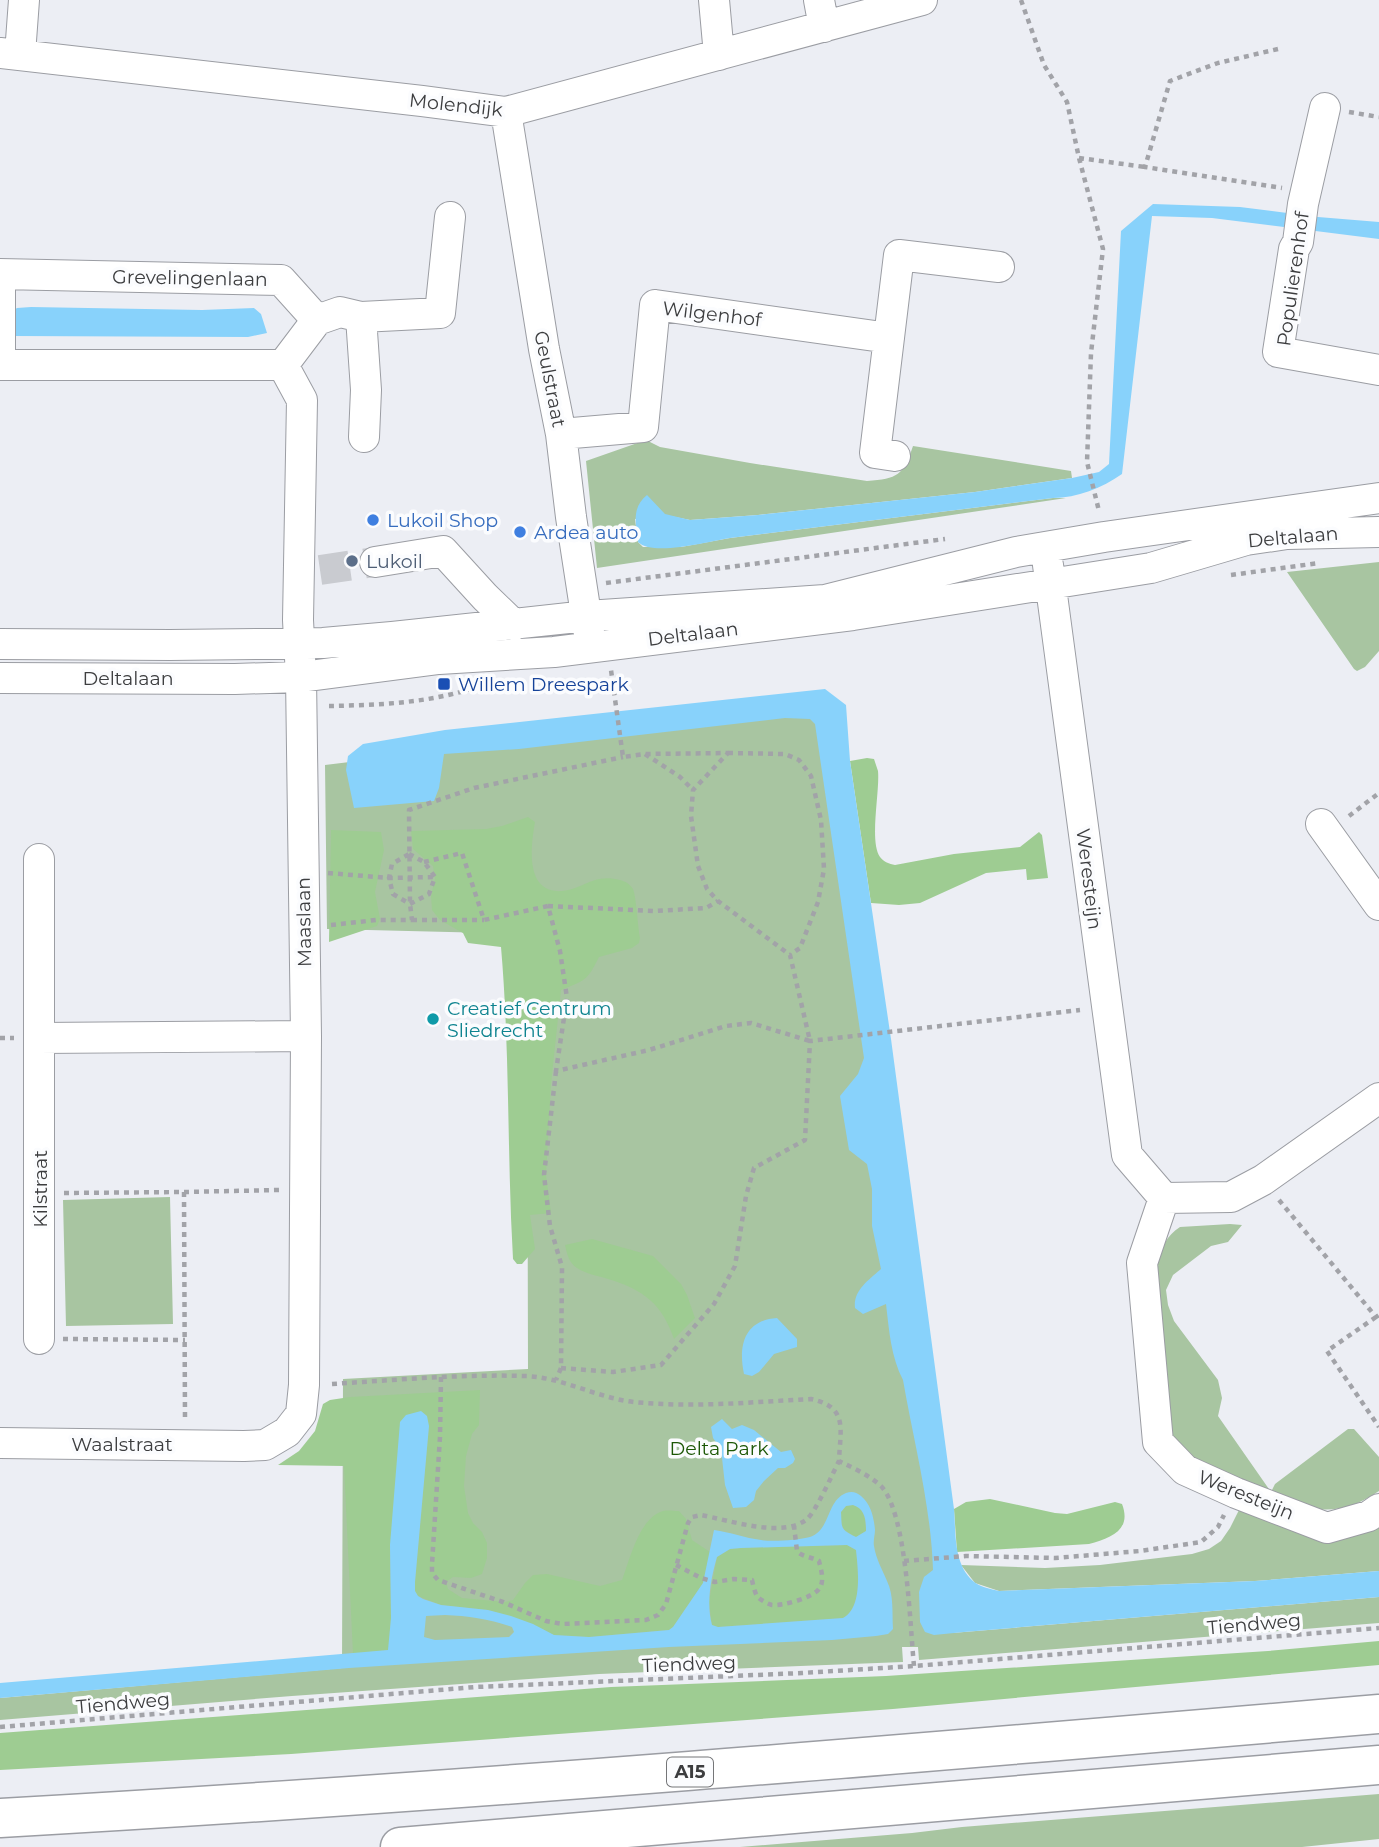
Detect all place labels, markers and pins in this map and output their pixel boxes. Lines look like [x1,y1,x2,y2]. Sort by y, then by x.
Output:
place label: Lukoil Shop [387,509,498,532]
marker: Lukoil Shop [365,512,381,528]
place label: Ardea auto [534,521,639,544]
marker: Ardea auto [512,524,528,540]
place label: Lukoil [366,550,423,573]
marker: Lukoil [344,553,360,569]
place label: Willem Dreespark [458,673,630,696]
marker: Willem Dreespark [436,676,452,692]
place label: Creatief Centrum Sliedrecht [447,997,612,1042]
marker: Creatief Centrum Sliedrecht [425,1011,441,1027]

